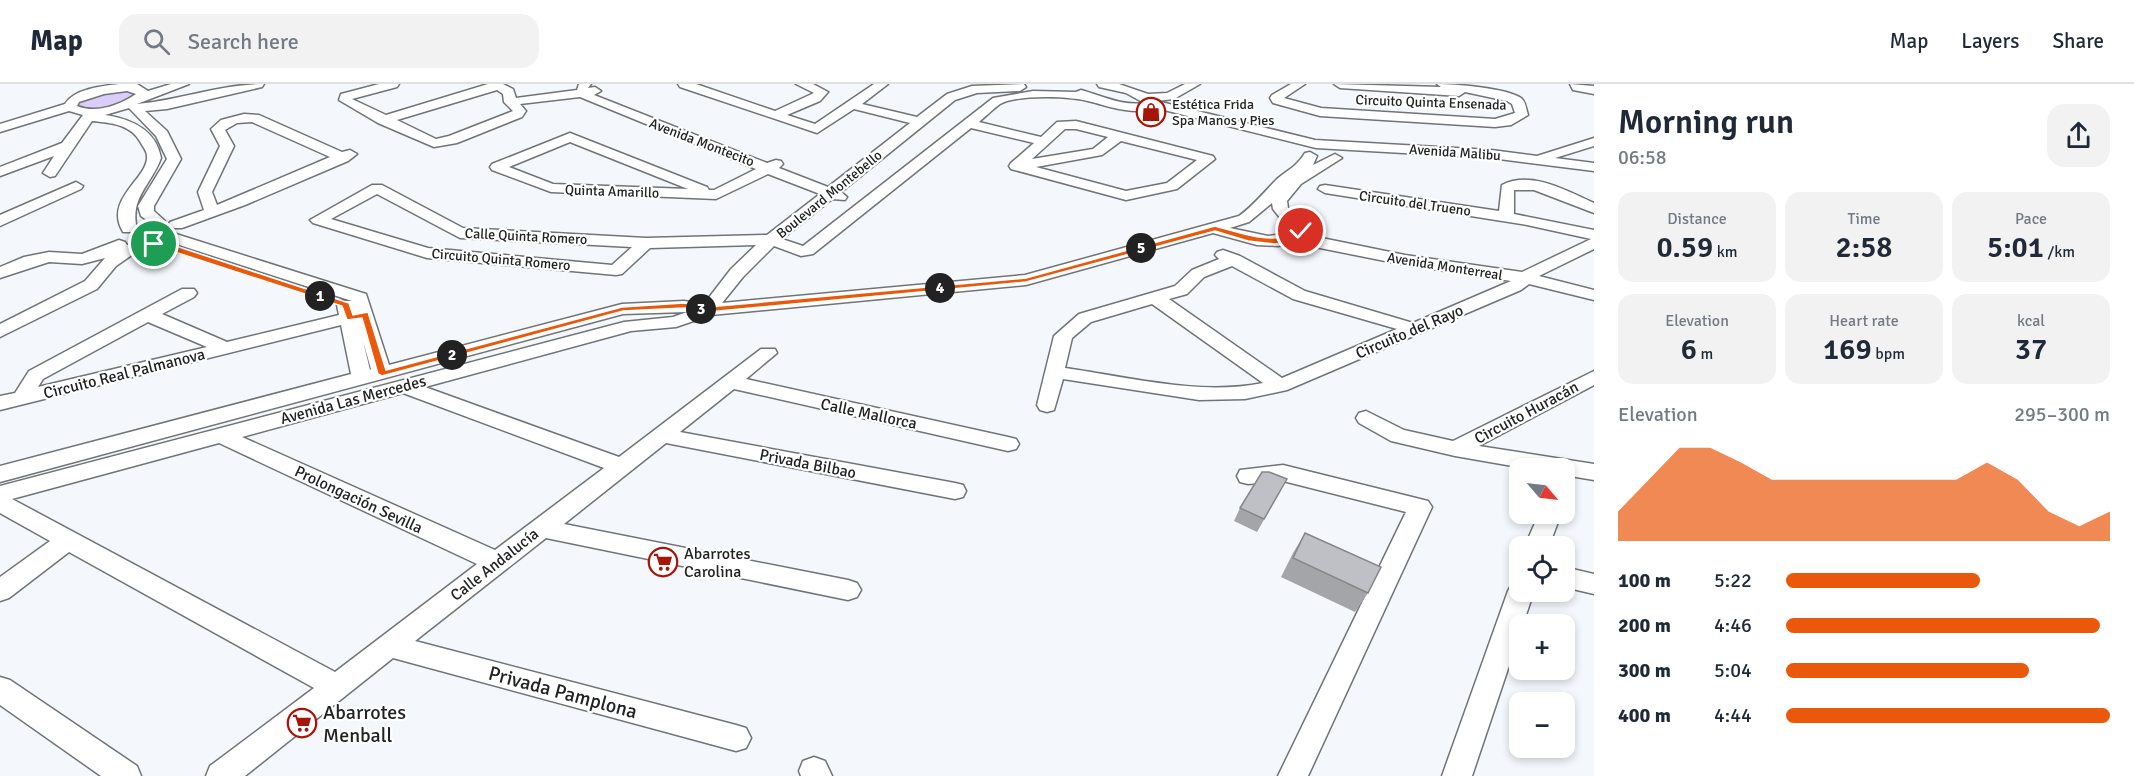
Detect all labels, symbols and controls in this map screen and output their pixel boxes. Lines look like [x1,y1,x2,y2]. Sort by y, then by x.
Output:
search box [119,14,539,68]
text: Map [30,24,83,58]
icon: search [140,25,173,58]
text: Search here [188,28,299,55]
text: Map [1890,28,1928,54]
text: Layers [1961,28,2019,54]
text: Share [2052,28,2104,54]
street label: Circuito Quinta Ensenada [1355,91,1507,114]
shop icon: Estética Frida Spa Manos y Pies [1135,96,1167,128]
place label: Estética Frida Spa Manos y Pies [1172,96,1274,129]
text: Morning run [1618,102,1794,143]
button: share [2047,104,2110,167]
street label: Avenida Montecito [647,115,757,170]
street label: Avenida Malibu [1409,141,1501,164]
text: 06:58 [1618,145,1667,170]
street label: Boulevard Montebello [773,147,885,242]
street label: Quinta Amarillo [564,181,659,202]
street label: Circuito del Trueno [1358,187,1472,220]
pin [1275,205,1326,256]
text: Distance [1667,209,1727,229]
text: Time [1848,209,1880,229]
text: Pace [2015,209,2047,229]
icon: check [1284,214,1317,247]
pin [128,218,179,269]
street label: Calle Quinta Romero [464,225,588,248]
icon: arrive [137,227,170,260]
text: 0.59 [1656,229,1713,266]
text: 2:58 [1835,229,1893,266]
text: 5:01 [1987,229,2044,266]
pin: 5 [1126,233,1156,263]
text: 5 [1137,238,1145,258]
text: km [1713,242,1738,262]
text: /km [2044,242,2075,262]
street label: Circuito Quinta Romero [431,245,571,274]
street label: Avenida Monterreal [1386,249,1504,284]
pin: 4 [925,273,955,303]
text: 4 [936,278,944,298]
pin: 1 [305,281,335,311]
text: 1 [316,286,324,306]
pin: 3 [686,294,716,324]
text: 3 [697,299,705,319]
street label: Circuito del Rayo [1353,300,1466,364]
text: Elevation [1665,311,1729,331]
text: Heart rate [1829,311,1899,331]
text: kcal [2017,311,2045,331]
text: 6 [1681,331,1697,368]
text: 169 [1823,331,1872,368]
text: 37 [2015,331,2047,368]
pin: 2 [437,340,467,370]
street label: Circuito Real Palmanova [41,344,207,404]
text: m [1697,344,1713,364]
text: bpm [1872,344,1905,364]
text: 2 [448,345,456,365]
street label: Avenida Las Mercedes [278,371,428,429]
street label: Circuito Huracán [1471,377,1582,449]
street label: Calle Mallorca [819,394,919,434]
text: Elevation [1618,402,1698,427]
text: 295–300 m [2014,402,2110,427]
street label: Privada Bilbao [758,445,858,483]
north arrow [1509,458,1575,524]
map controls [1509,458,1575,758]
street label: Prolongación Sevilla [291,461,426,538]
street label: Calle Andalucía [446,524,543,606]
button: locate [1509,536,1575,602]
place label: Abarrotes Carolina [684,544,750,582]
supermarket icon: Abarrotes Carolina [647,546,679,578]
text: 100 m [1618,568,1671,593]
text: 5:22 [1714,568,1752,593]
text: 200 m [1618,613,1671,638]
text: 4:46 [1714,613,1752,638]
button: + [1509,614,1575,680]
text: 300 m [1618,658,1671,683]
text: 5:04 [1714,658,1752,683]
street label: Privada Pamplona [486,661,640,724]
button: − [1509,692,1575,758]
place label: Abarrotes Menball [323,700,406,748]
text: 400 m [1618,703,1671,728]
text: 4:44 [1714,703,1752,728]
supermarket icon: Abarrotes Menball [286,707,318,739]

